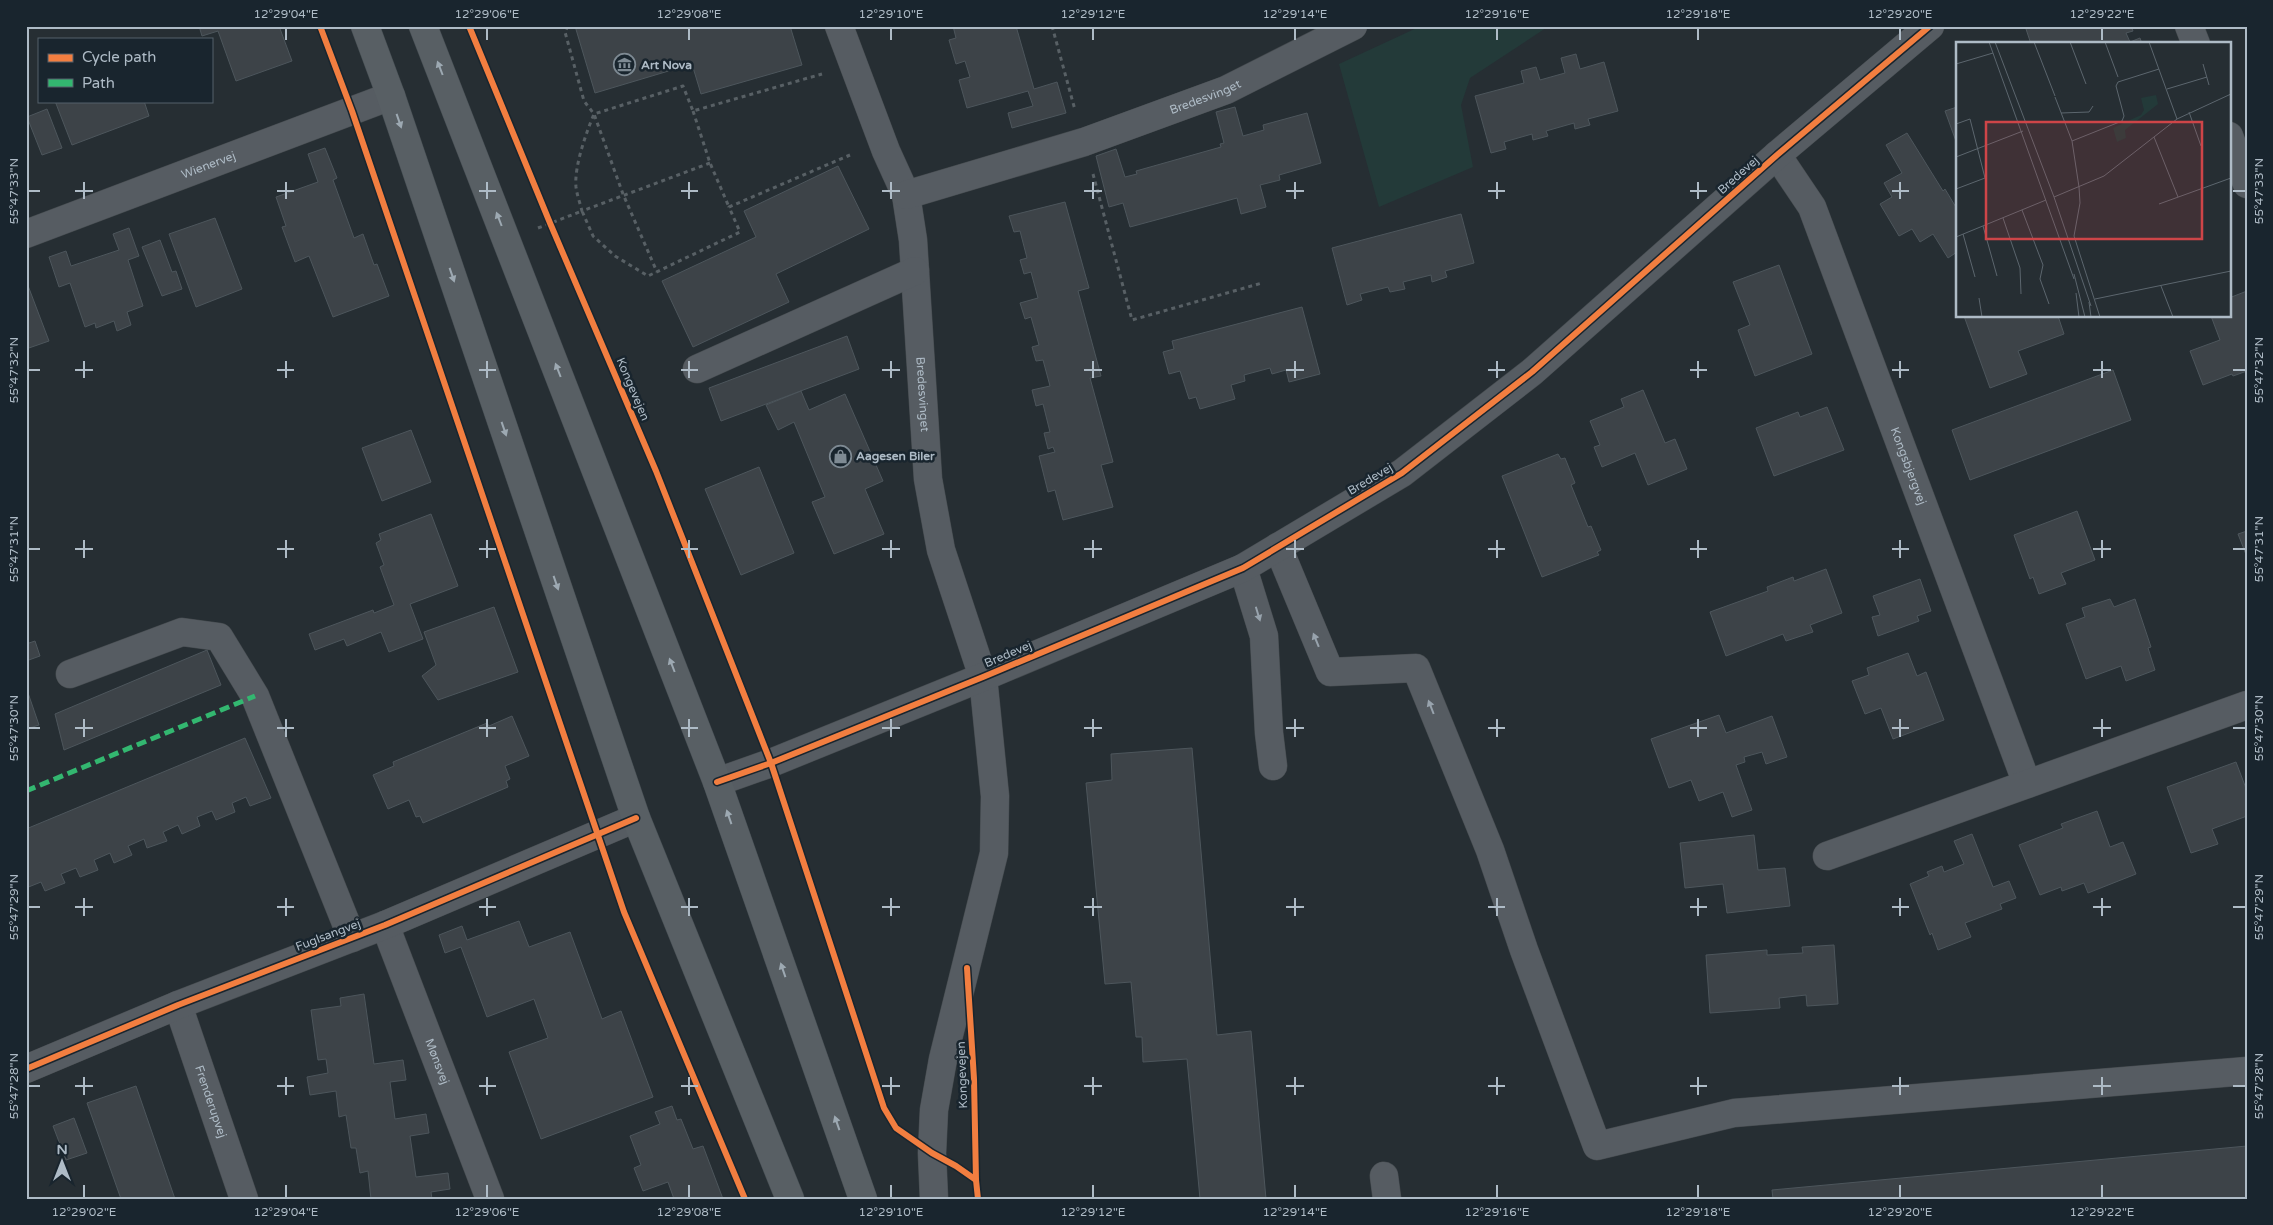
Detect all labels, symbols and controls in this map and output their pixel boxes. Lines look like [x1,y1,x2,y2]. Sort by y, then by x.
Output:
text: 12°29'04"E [253,7,319,21]
text: 12°29'06"E [454,7,520,21]
text: 12°29'08"E [656,7,722,21]
text: 12°29'10"E [858,7,924,21]
text: 12°29'12"E [1060,7,1126,21]
text: 12°29'14"E [1262,7,1328,21]
text: 12°29'16"E [1464,7,1530,21]
text: 12°29'18"E [1665,7,1731,21]
text: 12°29'20"E [1867,7,1933,21]
text: 12°29'22"E [2069,7,2135,21]
legend [38,38,212,102]
inset map [1956,42,2230,318]
text: Cycle path [82,48,156,66]
museum icon: Art Nova [613,53,637,77]
place label: Art Nova [641,58,692,72]
one-way arrow [435,61,443,75]
text: Path [82,74,115,92]
street label: Bredesvinget [1168,77,1243,117]
one-way arrow [396,114,403,129]
street label: Wienervej [179,148,237,182]
street label: Bredevej [1715,153,1761,197]
text: 55°47'33"N [7,158,21,224]
text: 55°47'33"N [2252,158,2266,224]
one-way arrow [495,211,503,226]
one-way arrow [448,268,456,283]
text: 55°47'32"N [7,337,21,403]
text: 55°47'32"N [2252,337,2266,403]
street label: Kongevejen [613,355,653,423]
street label: Bredesvinget [913,356,932,433]
one-way arrow [554,363,562,377]
one-way arrow [500,422,508,437]
street label: Kongsbjergvej [1888,425,1929,507]
shop icon: Aagesen Biler [828,444,852,468]
place label: Aagesen Biler [856,449,935,464]
street label: Bredevej [1345,460,1395,498]
text: 55°47'31"N [7,516,21,582]
text: 55°47'31"N [2252,516,2266,582]
one-way arrow [553,576,561,591]
one-way arrow [1254,607,1262,622]
one-way arrow [1312,633,1320,647]
street label: Bredevej [982,638,1034,670]
one-way arrow [668,657,676,672]
text: 55°47'30"N [7,695,21,761]
text: 55°47'30"N [2252,695,2266,761]
one-way arrow [1427,699,1435,714]
one-way arrow [725,809,733,824]
text: 55°47'29"N [7,874,21,940]
text: 55°47'29"N [2252,874,2266,940]
street label: Fuglsangvej [294,916,362,954]
one-way arrow [779,962,787,977]
street label: Mønsvej [422,1036,452,1086]
street label: Kongevejen [954,1041,970,1109]
text: 55°47'28"N [7,1053,21,1119]
text: 55°47'28"N [2252,1053,2266,1119]
street label: Frenderupvej [192,1064,230,1140]
one-way arrow [833,1116,840,1131]
north arrow [38,1138,88,1188]
text: N [56,1141,68,1158]
text: 12°29'02"E [51,1205,117,1219]
text: 12°29'04"E [253,1205,319,1219]
text: 12°29'06"E [454,1205,520,1219]
text: 12°29'08"E [656,1205,722,1219]
text: 12°29'10"E [858,1205,924,1219]
text: 12°29'12"E [1060,1205,1126,1219]
text: 12°29'14"E [1262,1205,1328,1219]
text: 12°29'16"E [1464,1205,1530,1219]
text: 12°29'18"E [1665,1205,1731,1219]
text: 12°29'20"E [1867,1205,1933,1219]
text: 12°29'22"E [2069,1205,2135,1219]

